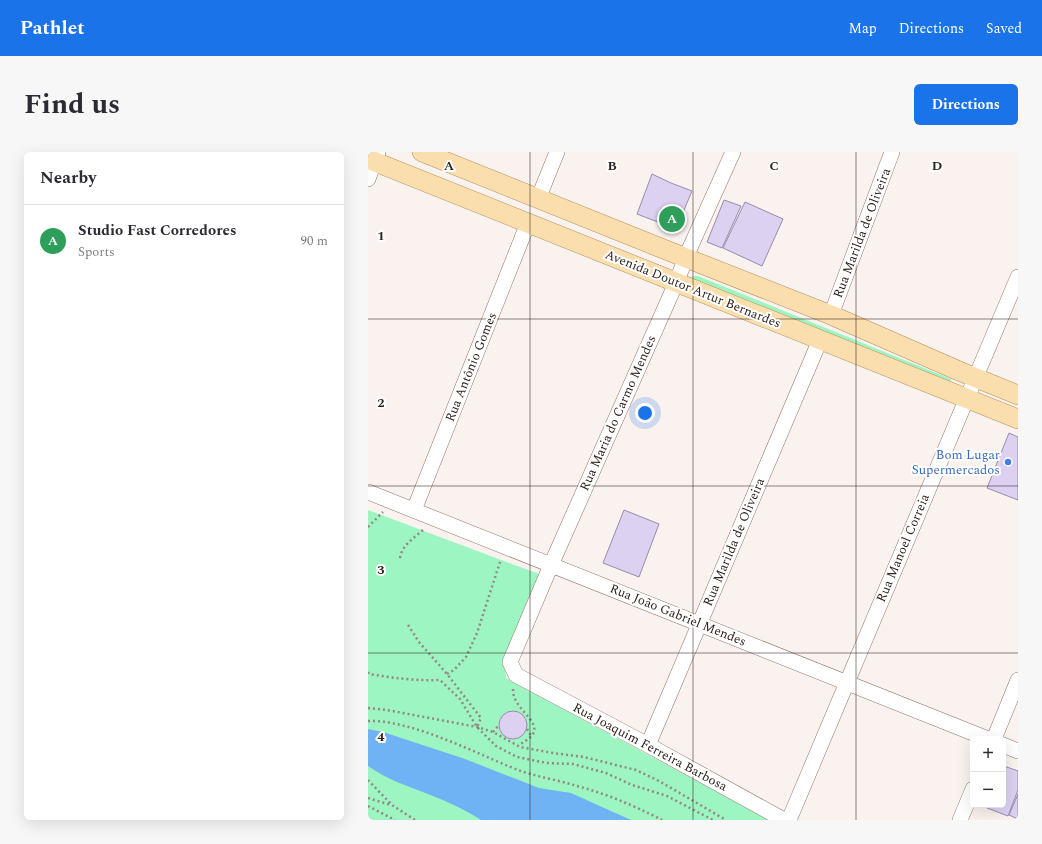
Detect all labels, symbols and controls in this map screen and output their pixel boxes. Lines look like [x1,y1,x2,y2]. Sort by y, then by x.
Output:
text: Pathlet [20,14,85,43]
text: Map [849,18,877,39]
text: Directions [899,18,964,39]
text: Saved [986,18,1022,39]
text: Find us [24,83,120,126]
button: Directions [914,84,1018,125]
text: A [444,156,454,176]
text: B [607,156,617,176]
text: C [769,156,779,176]
text: D [932,156,942,176]
text: Nearby [40,165,96,191]
street label: Rua Marilda de Oliveira [828,165,896,301]
pin: A [659,204,685,234]
text: Studio Fast Corredores [78,219,237,242]
text: 1 [377,226,385,246]
text: A [48,231,58,251]
text: 90 m [301,231,328,251]
text: Sports [78,242,115,262]
street label: Avenida Doutor Artur Bernardes [602,244,784,334]
street label: Rua Antônio Gomes [440,309,502,425]
street label: Rua Maria do Carmo Mendes [575,332,661,494]
text: 2 [377,393,385,413]
your location [635,403,655,423]
place label: Bom Lugar Supermercados [912,445,1000,480]
marker: Bom Lugar Supermercados [1003,457,1013,467]
street label: Rua Marilda de Oliveira [698,474,770,609]
street label: Rua Manoel Correia [871,490,935,605]
text: 3 [377,560,385,580]
street label: Rua João Gabriel Mendes [607,578,749,652]
street label: Rua Joaquim Ferreira Barbosa [569,698,731,797]
text: 4 [377,727,385,747]
map controls [970,736,1006,808]
button: + [970,736,1006,772]
button: − [970,772,1006,808]

